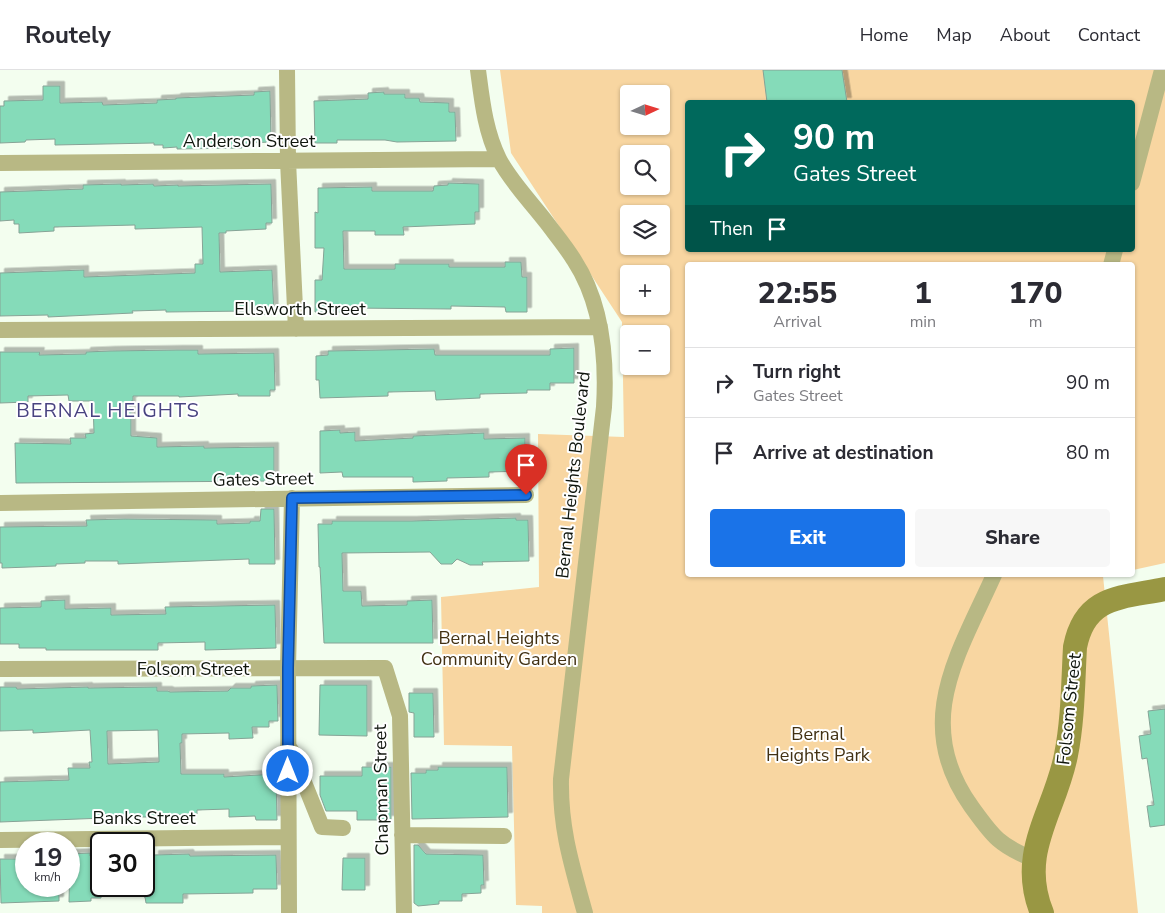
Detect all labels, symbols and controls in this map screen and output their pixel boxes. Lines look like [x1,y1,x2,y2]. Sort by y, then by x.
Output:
text: Routely [25,19,111,51]
text: Home [860,23,908,47]
text: Map [936,23,972,47]
text: About [1000,23,1050,47]
text: Contact [1078,23,1140,47]
north arrow [620,85,670,135]
map controls [620,85,670,375]
text: 90 m [793,114,875,161]
icon: right [710,120,775,185]
street label: Anderson Street [183,129,316,153]
button: search [620,145,670,195]
text: Gates Street [793,159,916,189]
button: layers [620,205,670,255]
icon: arrive [763,215,791,243]
text: Then [710,216,753,242]
button: + [620,265,670,315]
text: 22:55 [757,273,837,314]
text: 1 [914,273,932,314]
text: 170 [1009,273,1063,314]
street label: Ellsworth Street [234,297,367,321]
text: Arrival [773,311,821,333]
text: min [910,311,936,333]
text: m [1029,311,1042,333]
button: − [620,325,670,375]
text: Turn right [753,359,840,385]
icon: right [710,369,738,397]
street label: Bernal Heights Boulevard [550,370,596,580]
text: 90 m [1066,370,1110,396]
text: Gates Street [753,385,843,407]
district label: BERNAL HEIGHTS [16,397,200,424]
icon: arrive [710,439,738,467]
text: Arrive at destination [753,440,934,466]
text: 80 m [1066,440,1110,466]
pin [505,444,547,495]
icon: arrive [512,451,540,479]
street label: Gates Street [212,466,314,492]
button: Exit [710,509,905,567]
button: Share [915,509,1110,567]
park label: Bernal Heights Community Garden [421,626,577,671]
street label: Folsom Street [1051,651,1087,766]
street label: Folsom Street [137,657,250,681]
park label: Bernal Heights Park [766,722,871,767]
street label: Chapman Street [368,723,394,856]
position arrow [261,744,313,796]
street label: Banks Street [92,806,196,830]
speed limit sign: 30 [90,832,155,897]
text: 19 [32,841,63,875]
text: km/h [34,869,61,885]

